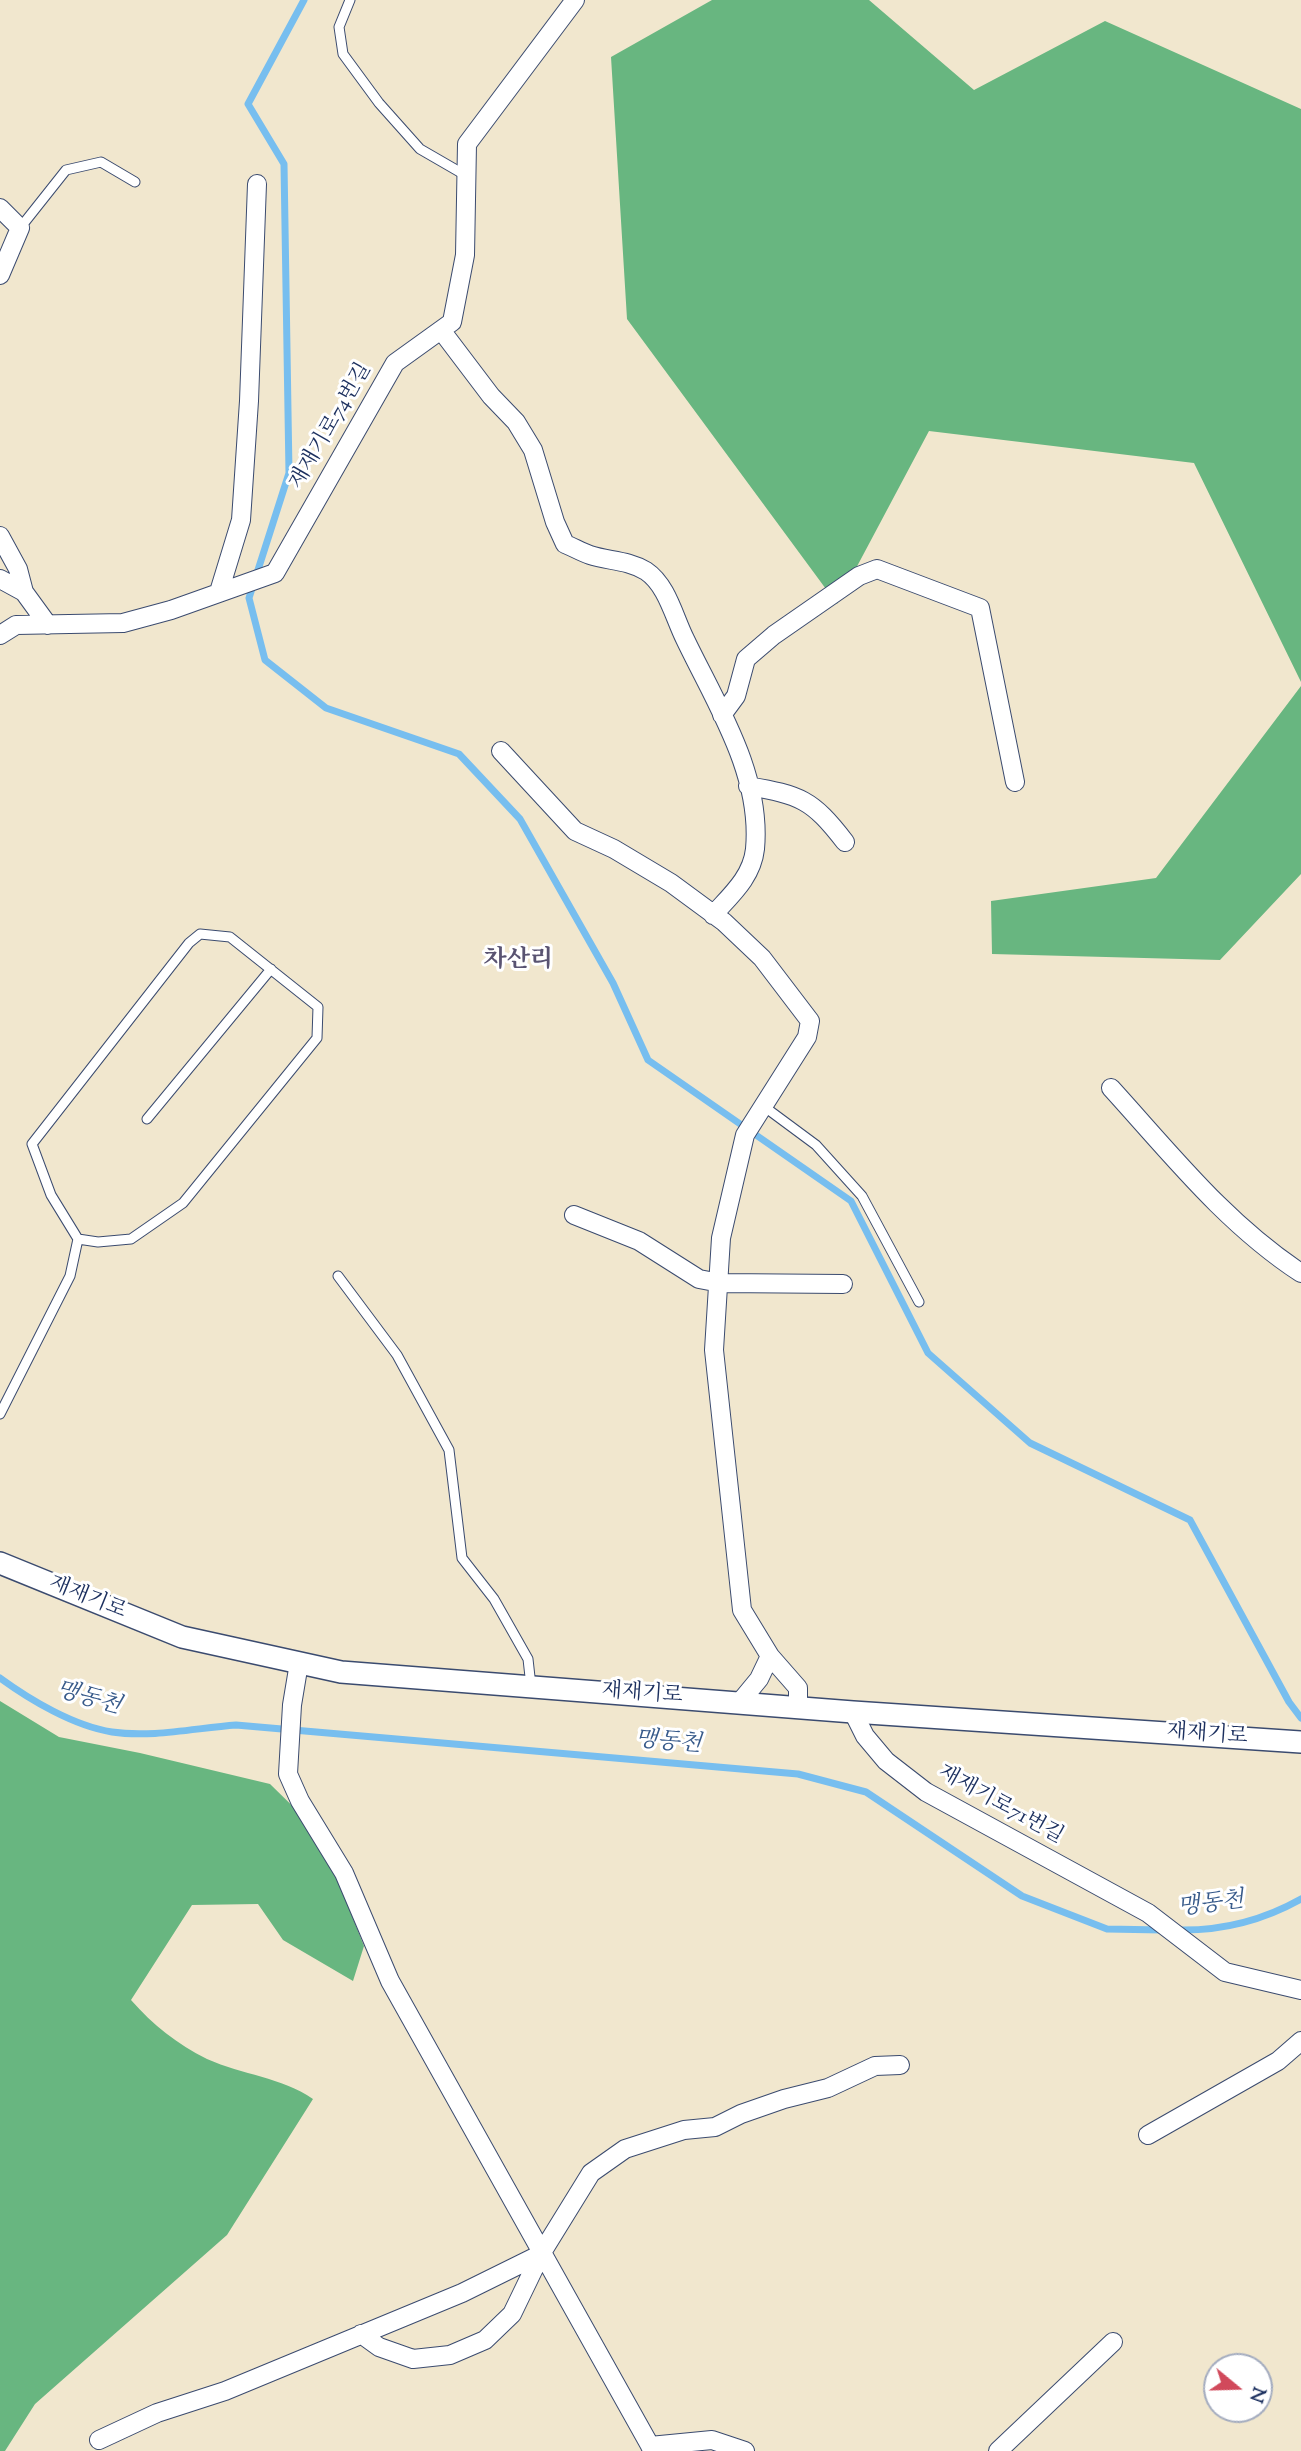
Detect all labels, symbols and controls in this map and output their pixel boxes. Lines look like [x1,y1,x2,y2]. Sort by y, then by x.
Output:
street label: 재재기로74번길 [286,359,378,495]
district label: 차산리 [483,948,553,976]
street label: 재재기로 [45,1572,129,1626]
water label: 맹동천 [52,1678,124,1722]
street label: 재재기로 [601,1680,683,1710]
street label: 재재기로 [1166,1721,1248,1751]
water label: 맹동천 [634,1727,702,1761]
street label: 재재기로71번길 [933,1761,1067,1851]
water label: 맹동천 [1176,1888,1246,1924]
north arrow [1203,2353,1273,2423]
text: N [1241,2383,1272,2406]

